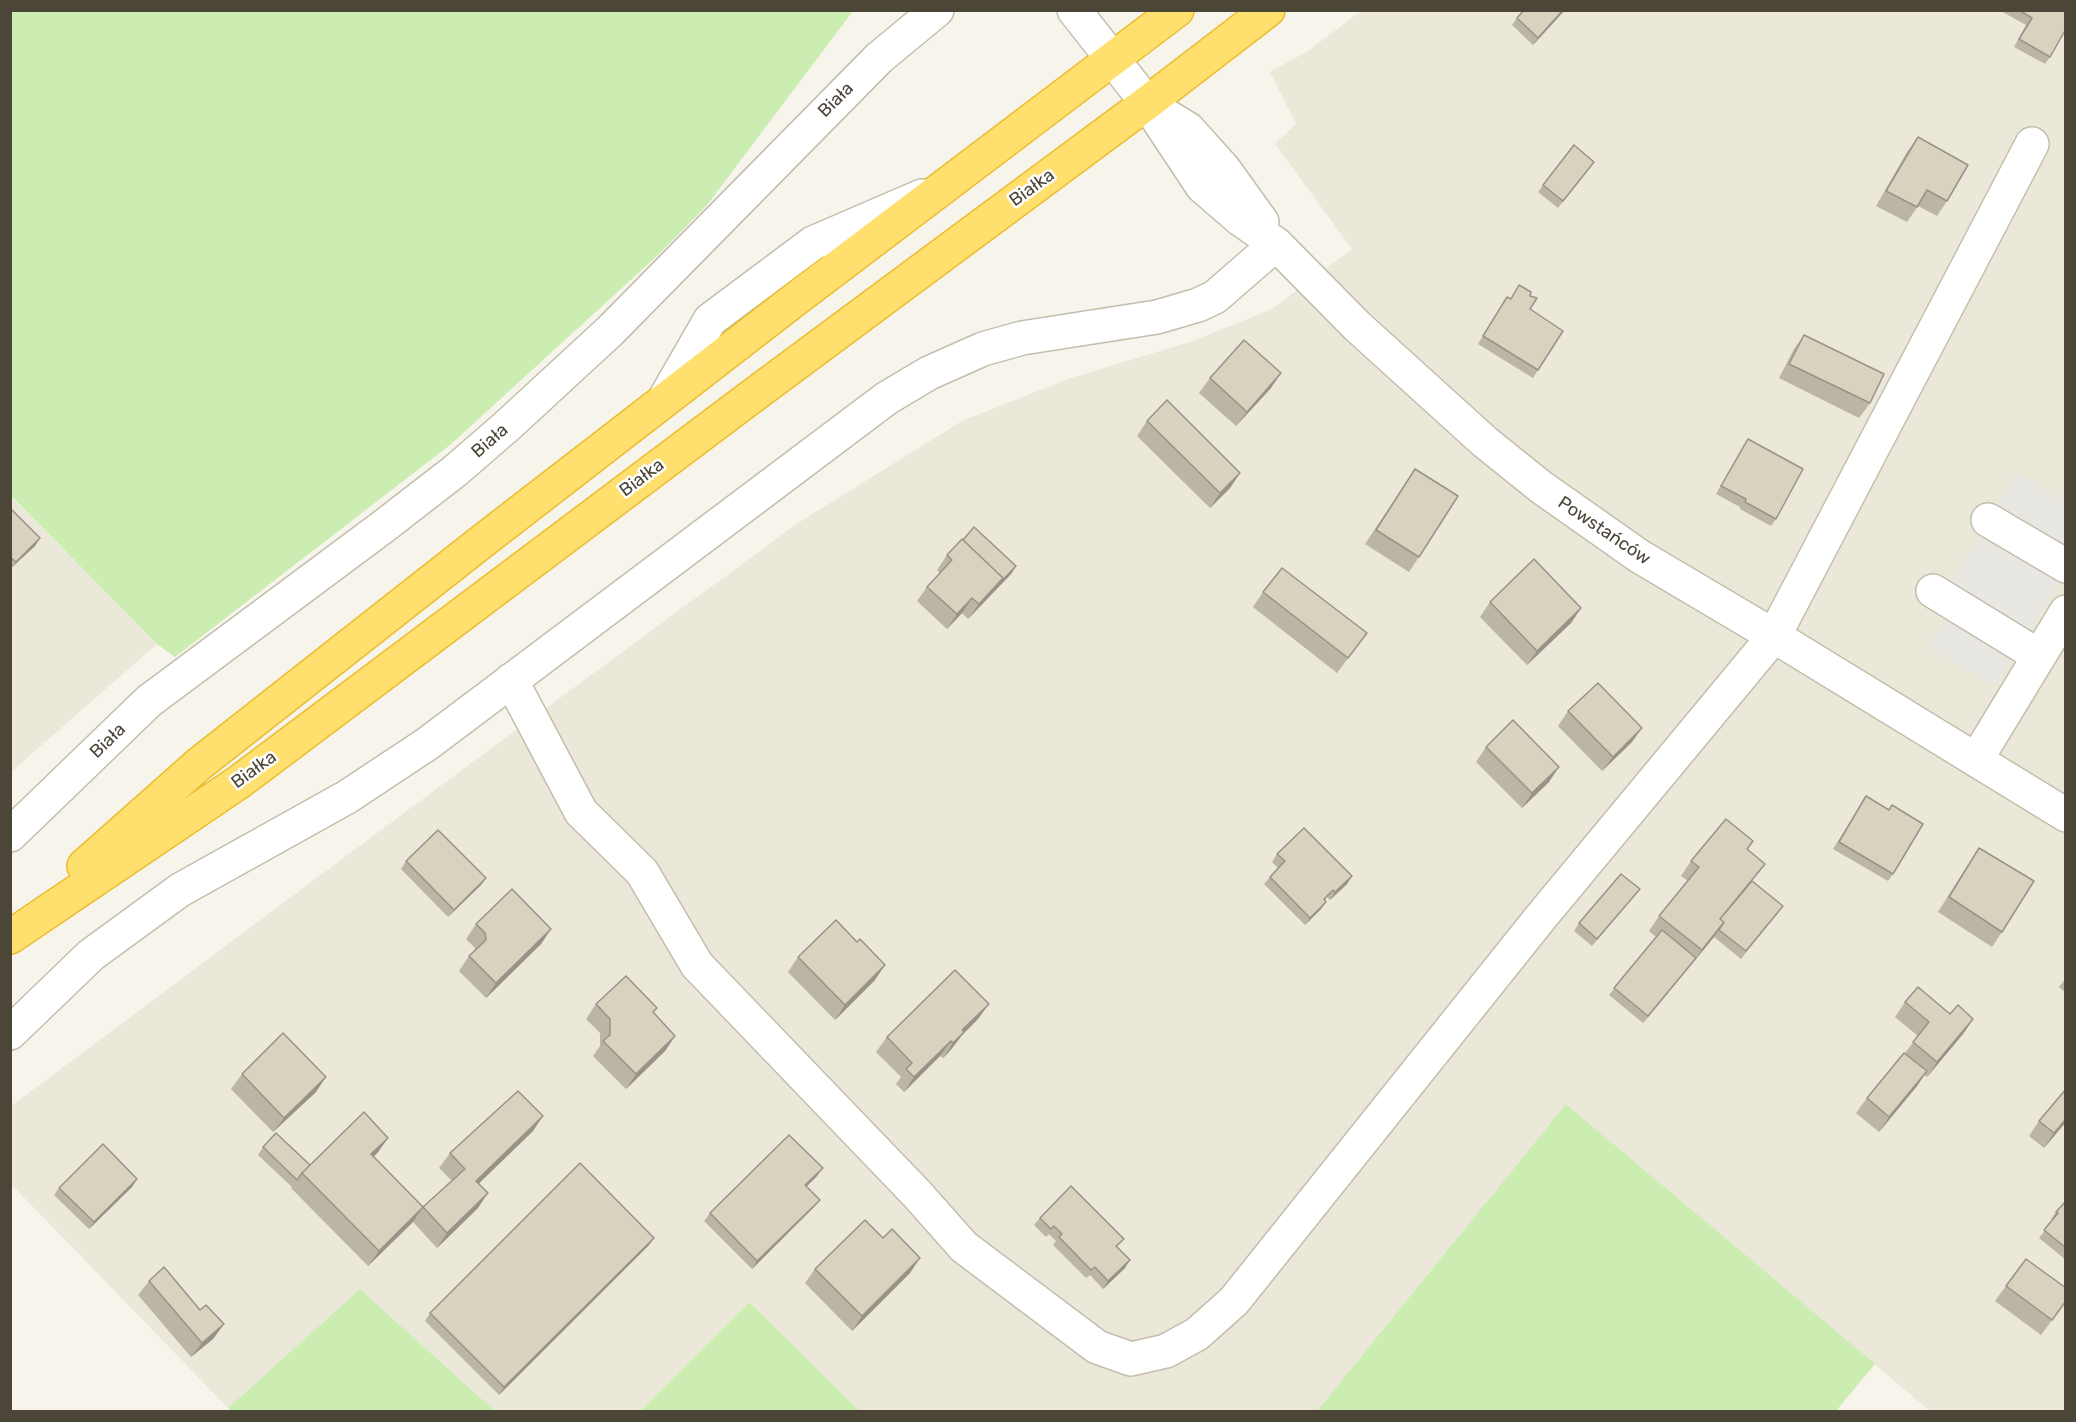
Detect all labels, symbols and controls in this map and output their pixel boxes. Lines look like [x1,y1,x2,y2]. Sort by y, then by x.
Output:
street label: Biała [814,78,858,122]
street label: Białka [1005,164,1059,212]
street label: Biała [467,419,513,463]
street label: Białka [615,454,669,502]
street label: Powstańców [1554,492,1654,570]
street label: Biała [86,719,130,763]
street label: Białka [227,746,281,794]

